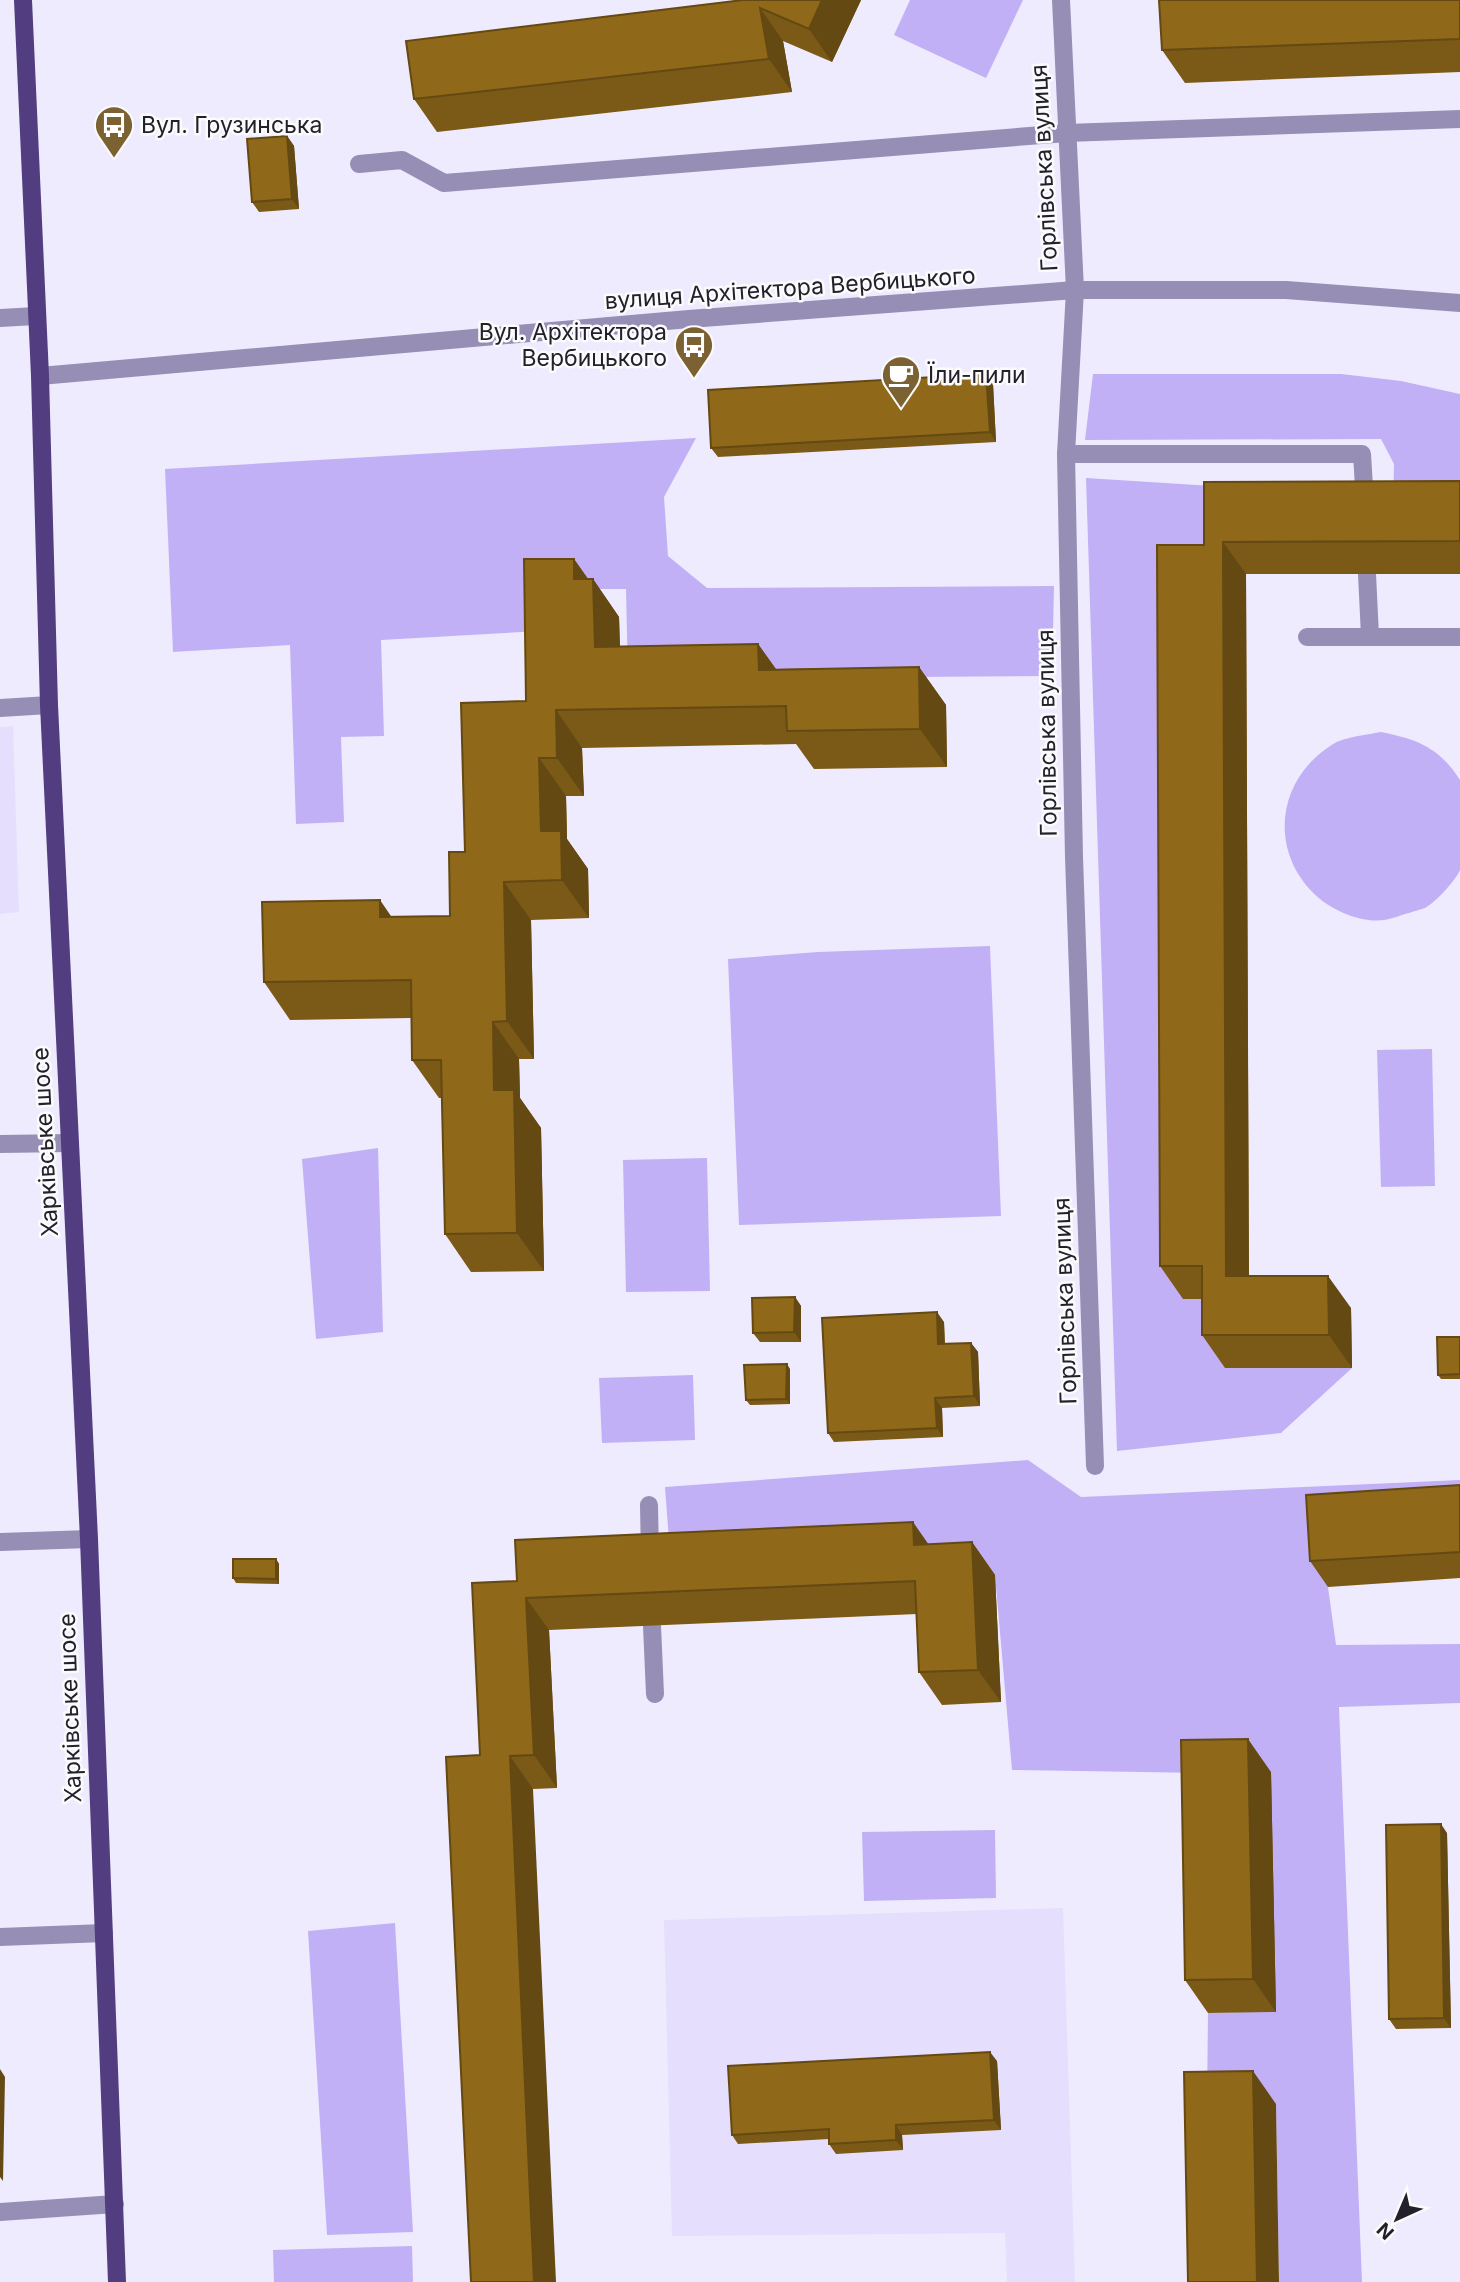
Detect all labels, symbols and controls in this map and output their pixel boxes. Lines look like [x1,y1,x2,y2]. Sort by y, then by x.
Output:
street label: Горлівська вулиця [1025,64,1063,272]
bus stop icon: Вул. Грузинська [93,104,135,159]
place label: Вул. Грузинська [141,111,322,139]
street label: вулиця Архітектора Вербицького [604,261,976,315]
place label: Вул. Архітектора Вербицького [479,318,667,372]
bus stop icon: Вул. Архітектора Вербицького [673,324,715,379]
cafe icon: Їли-пили [880,354,922,409]
place label: Їли-пили [927,361,1026,389]
street label: Горлівська вулиця [1031,629,1063,837]
street label: Харківське шосе [26,1047,64,1237]
street label: Горлівська вулиця [1047,1197,1083,1405]
street label: Харківське шосе [53,1613,87,1803]
north arrow [1362,2184,1432,2254]
text: N [1372,2218,1399,2244]

